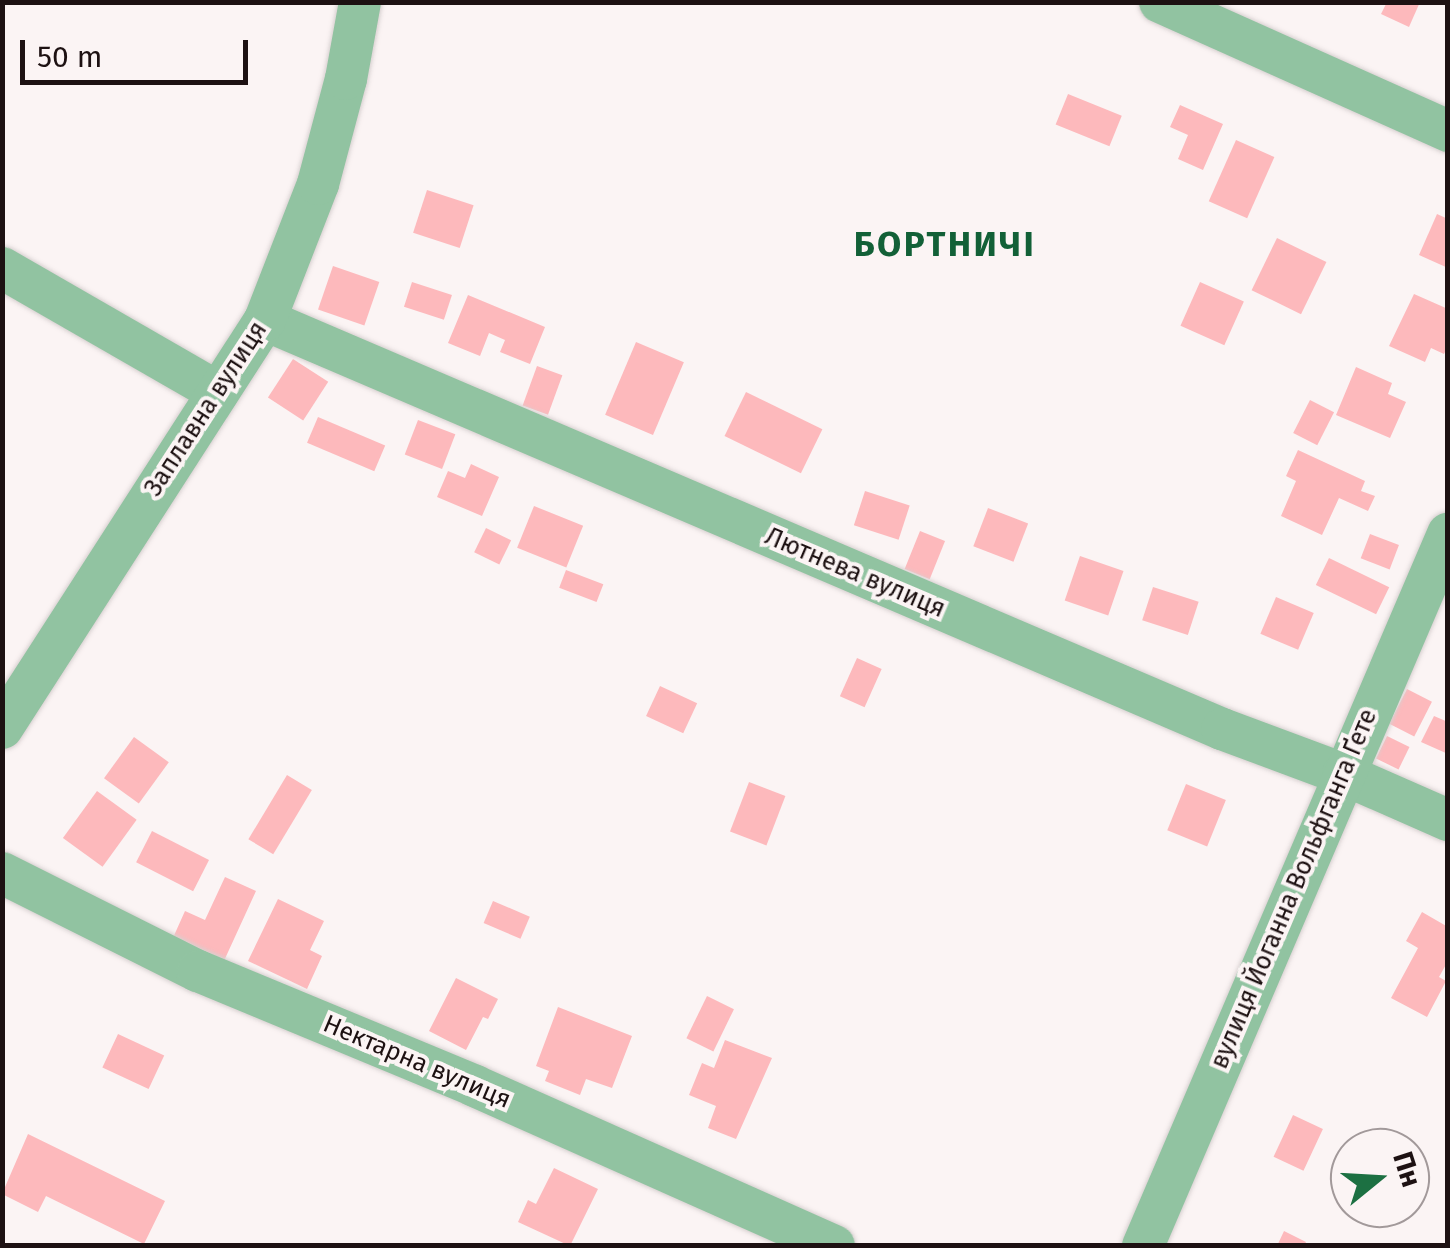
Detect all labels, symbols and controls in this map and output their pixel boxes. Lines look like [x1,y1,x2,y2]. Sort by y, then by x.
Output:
scale bar [25,20,252,82]
text: 50 m [37,39,102,75]
district label: БОРТНИЧІ [854,223,1036,265]
street label: Заплавна вулиця [138,316,274,502]
street label: Лютнева вулиця [760,522,950,624]
street label: вулиця Йоганна Вольфганга Ґете [1204,705,1384,1073]
street label: Нектарна вулиця [319,1009,515,1115]
north arrow [1330,1128,1430,1228]
text: Пн [1386,1147,1428,1191]

